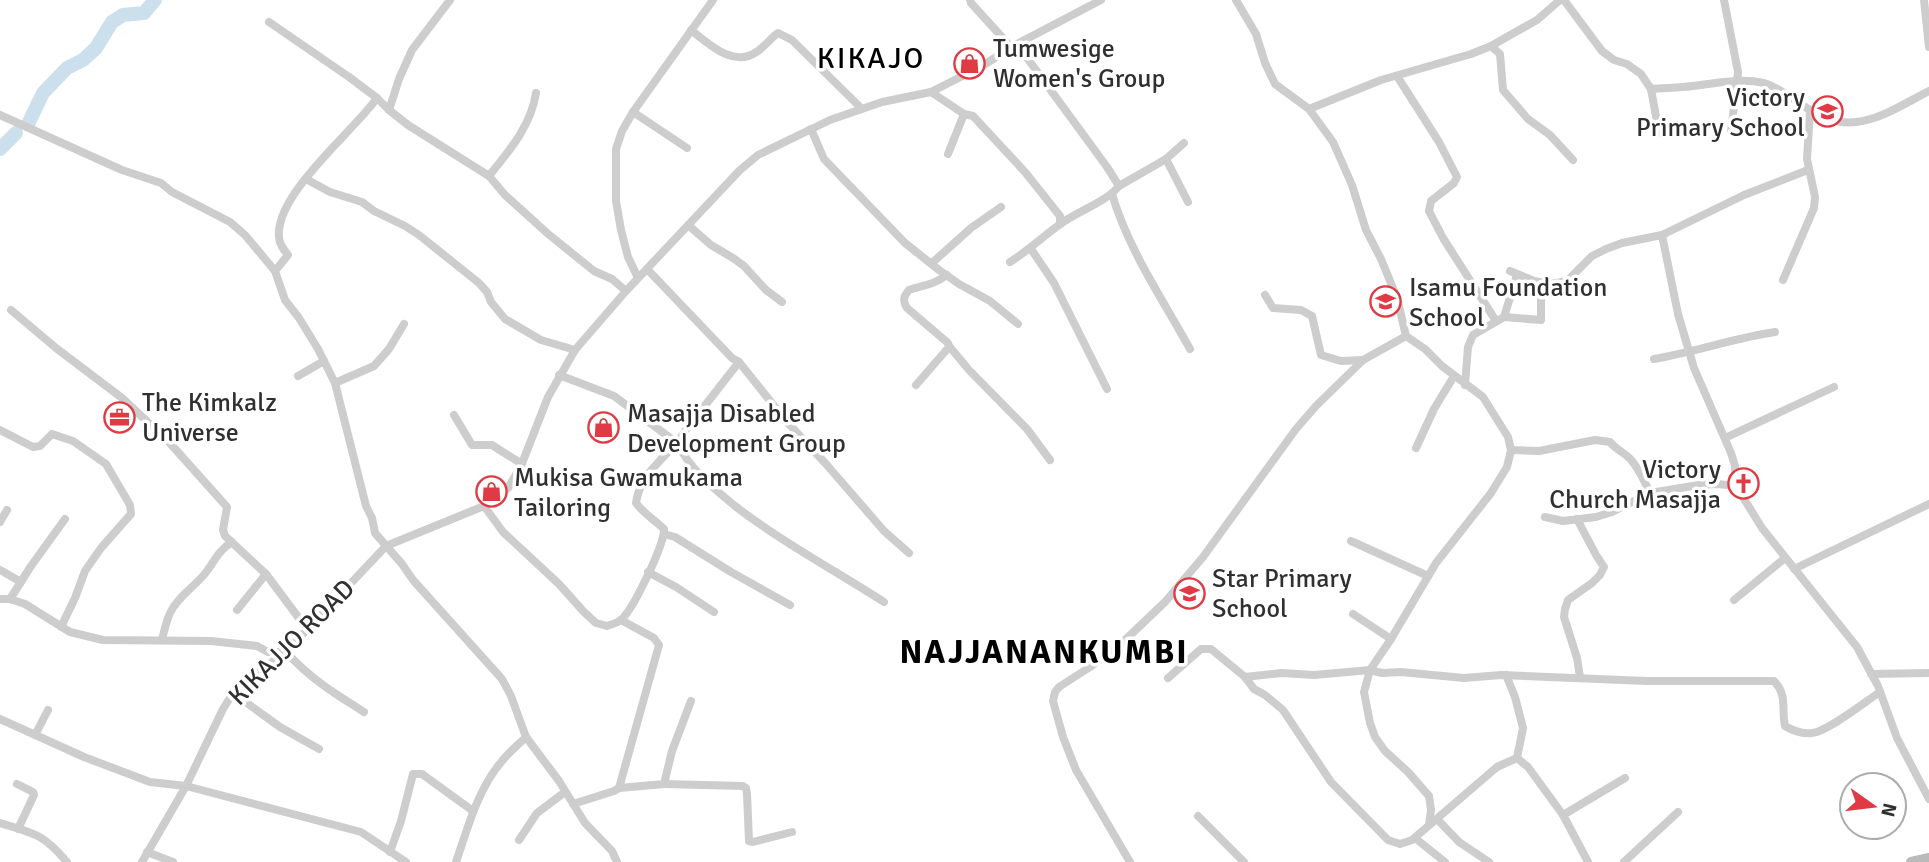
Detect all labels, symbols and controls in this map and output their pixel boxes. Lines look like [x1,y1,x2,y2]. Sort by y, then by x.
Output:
place label: Tumwesige Women's Group [993,33,1165,95]
district label: KIKAJO [817,40,925,77]
shop icon: Tumwesige Women's Group [953,46,987,80]
place label: Victory Primary School [1636,82,1805,144]
school or university icon: Victory Primary School [1811,95,1845,129]
place label: Isamu Foundation School [1409,272,1607,334]
school or university icon: Isamu Foundation School [1369,285,1403,319]
place label: The Kimkalz Universe [142,387,277,449]
place label: Masajja Disabled Development Group [627,398,846,460]
office icon: The Kimkalz Universe [102,400,136,434]
shop icon: Masajja Disabled Development Group [587,411,621,445]
place label: Victory Church Masajja [1549,454,1721,516]
place label: Mukisa Gwamukama Tailoring [514,462,743,524]
church icon: Victory Church Masajja [1727,467,1761,501]
shop icon: Mukisa Gwamukama Tailoring [474,475,508,509]
place label: Star Primary School [1212,563,1352,625]
street label: KIKAJJO ROAD [222,573,361,712]
school or university icon: Star Primary School [1172,576,1206,610]
district label: NAJJANANKUMBI [899,632,1189,673]
north arrow [1838,771,1908,841]
text: N [1875,801,1902,819]

